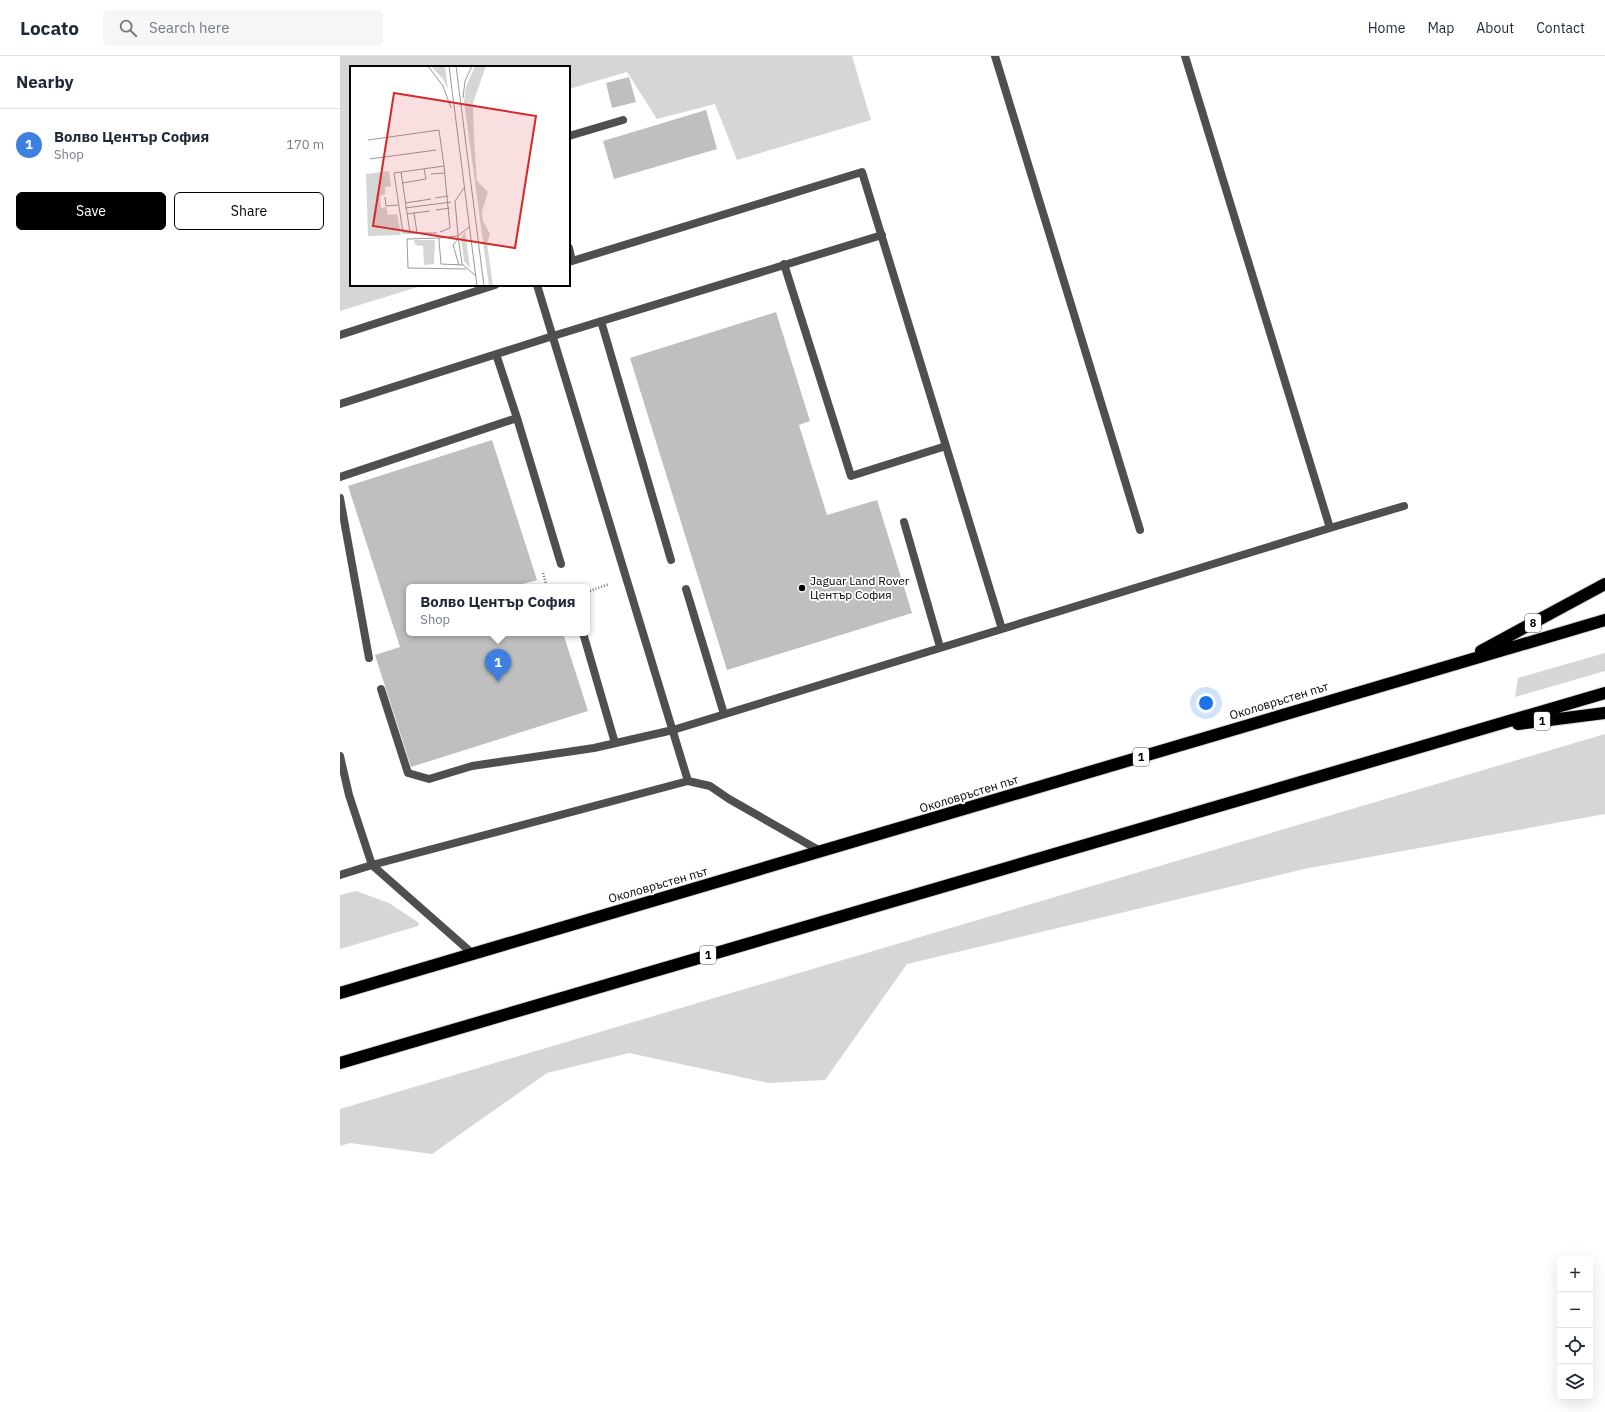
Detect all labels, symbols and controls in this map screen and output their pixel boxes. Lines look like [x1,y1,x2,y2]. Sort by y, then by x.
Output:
search box [103,10,383,46]
text: Locato [20,16,79,40]
icon: search [117,17,139,39]
text: Search here [149,18,229,37]
text: Home [1368,19,1405,37]
text: Map [1427,19,1454,37]
text: About [1476,19,1514,37]
text: Contact [1536,19,1585,37]
inset map [350,66,570,286]
text: Nearby [16,71,74,93]
text: Волво Център София [54,127,209,146]
text: 1 [25,136,33,153]
text: 170 m [286,136,324,153]
text: Shop [54,146,84,163]
button: Save [16,192,166,230]
button: Share [174,192,324,230]
place label: Jaguar Land Rover Център София [810,573,910,602]
marker: Jaguar Land Rover Център София [797,583,807,593]
popup [406,584,590,636]
text: Волво Център София [420,592,576,611]
text: Shop [420,611,450,628]
road number: 8 [1525,614,1541,632]
pin: 1 [485,649,511,682]
street label: Околовръстен път [1228,678,1330,723]
your location [1196,693,1216,713]
road number: 1 [1534,712,1550,730]
road number: 1 [1133,748,1149,766]
street label: Околовръстен път [918,771,1020,816]
street label: Околовръстен път [606,863,710,906]
road number: 1 [700,946,716,964]
map controls [1557,1256,1593,1400]
button: + [1557,1256,1593,1292]
button: − [1557,1292,1593,1328]
button: locate [1557,1328,1593,1364]
button: layers [1557,1364,1593,1400]

